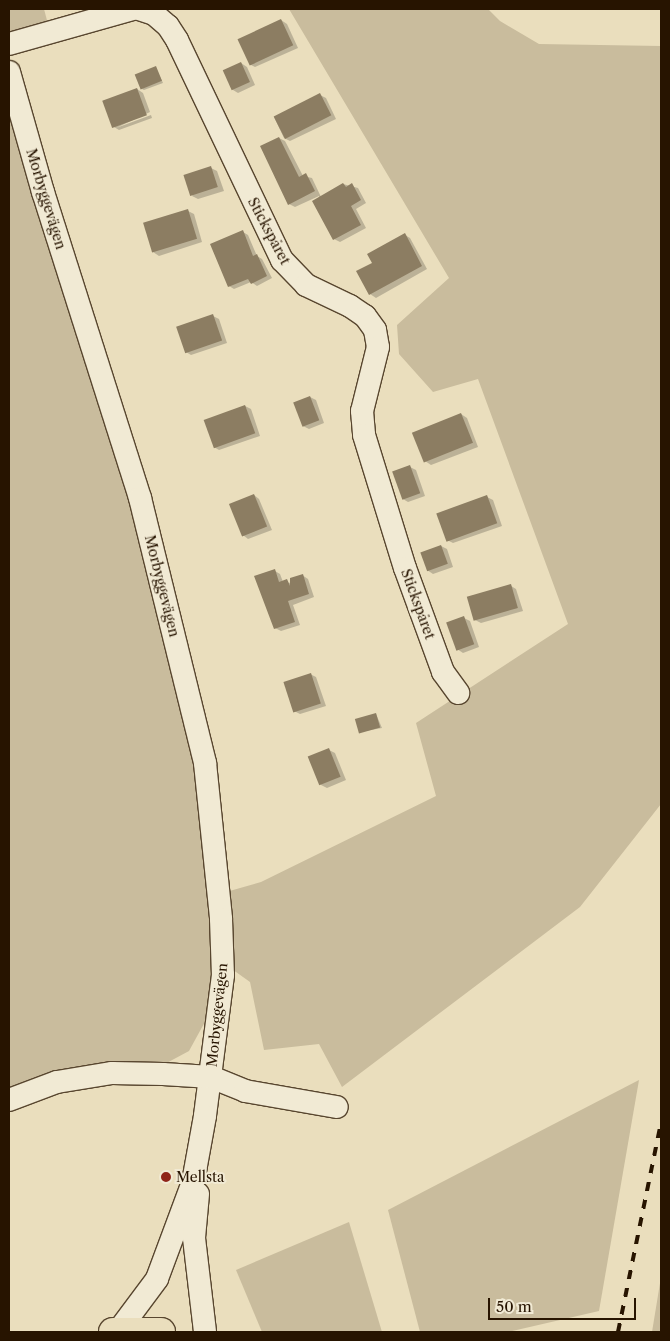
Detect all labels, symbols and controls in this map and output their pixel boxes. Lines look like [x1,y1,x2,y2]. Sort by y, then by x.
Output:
street label: Morbyggevägen [23,147,69,251]
street label: Stickspåret [244,195,294,267]
street label: Morbyggevägen [141,533,183,639]
street label: Stickspåret [398,567,438,641]
street label: Morbyggevägen [203,962,231,1068]
place label: Mellsta [176,1169,224,1185]
marker: Mellsta [160,1171,172,1183]
scale bar [490,1288,638,1320]
text: 50 m [496,1297,532,1316]

